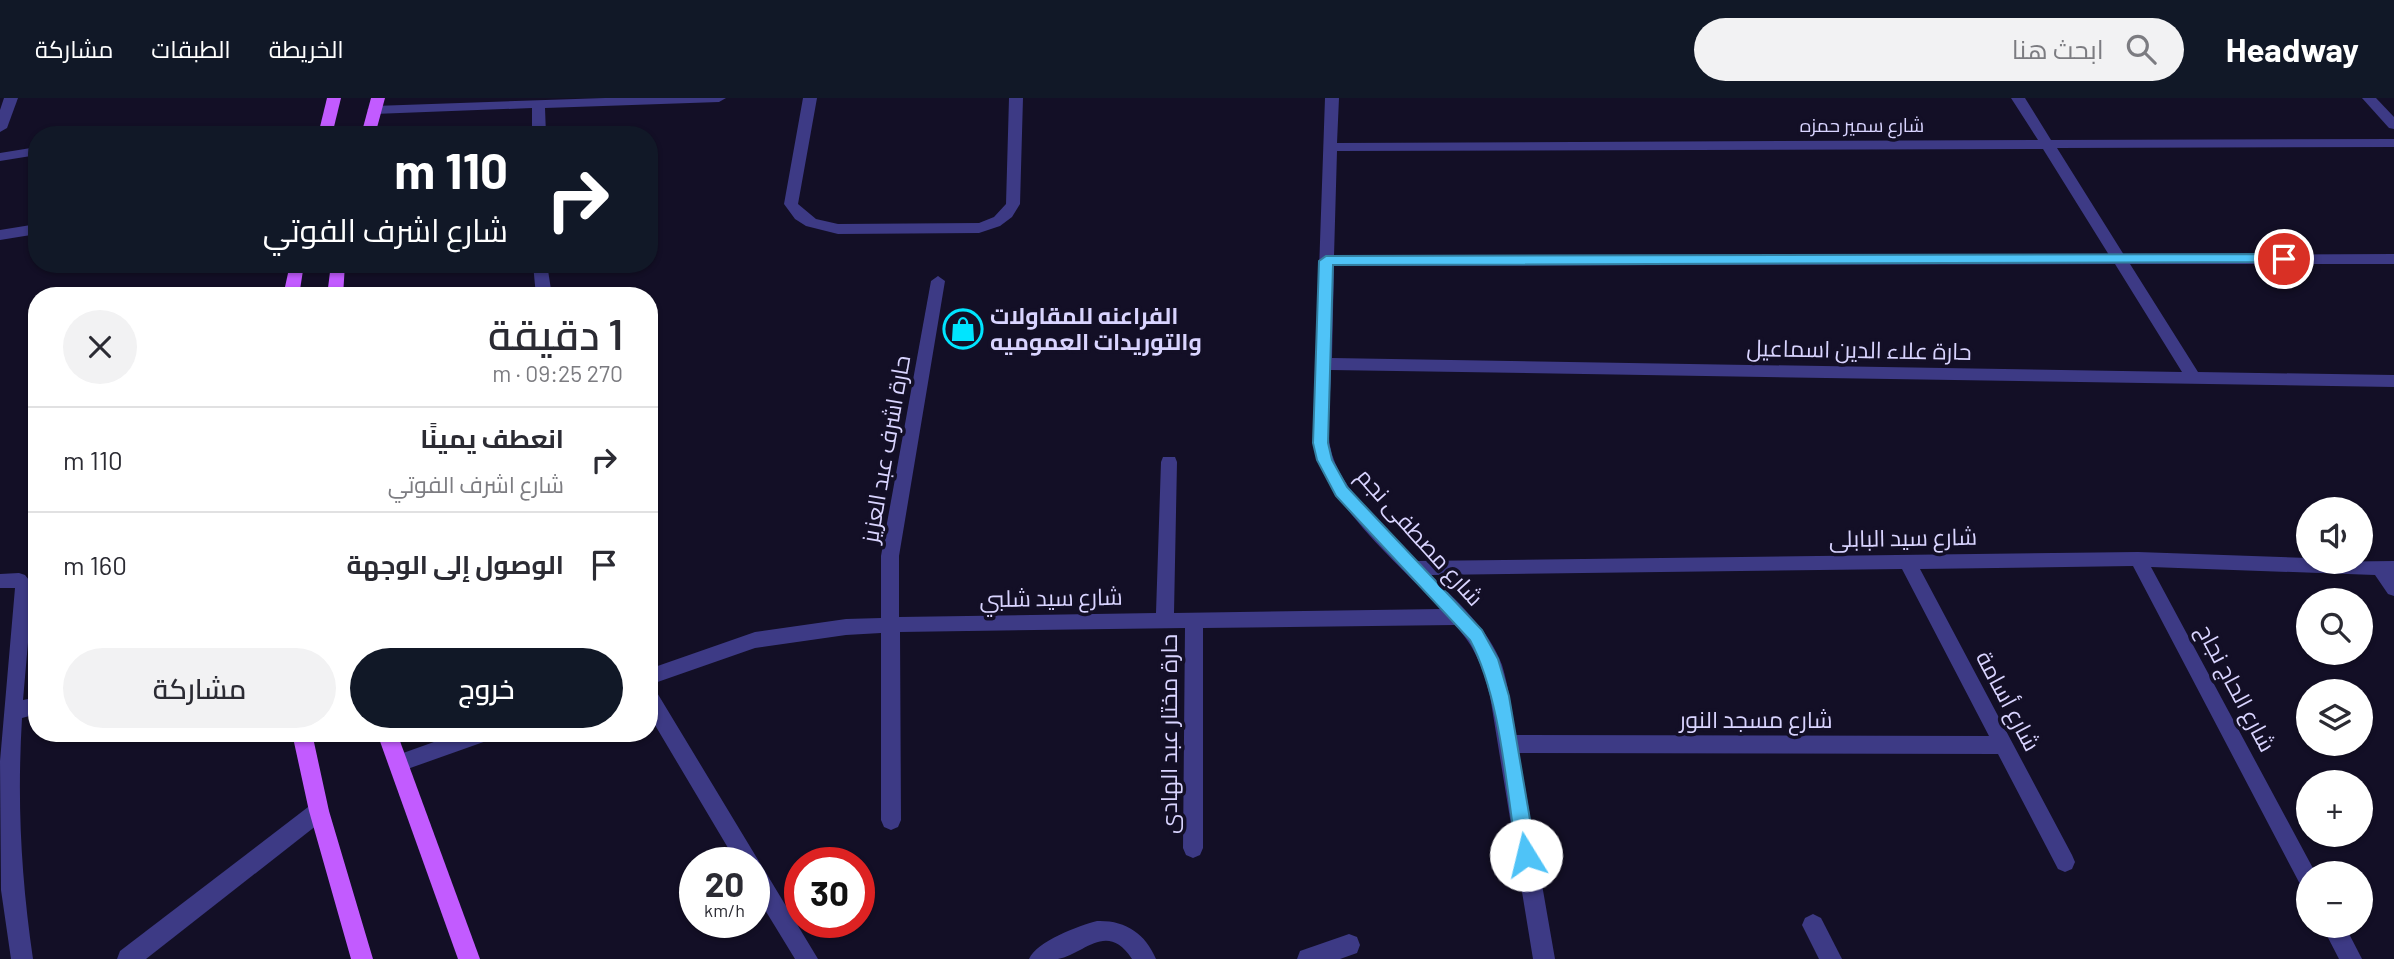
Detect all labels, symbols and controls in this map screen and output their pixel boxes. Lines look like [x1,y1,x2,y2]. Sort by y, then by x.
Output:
search box [1694,18,2184,81]
text: Headway [2226,29,2359,69]
icon: search [2122,30,2160,68]
text: ابحث هنا [2012,33,2104,64]
text: مشاركة [35,34,113,63]
text: الطبقات [151,34,231,63]
text: الخريطة [269,34,344,63]
street label: شارع سمير حمزه [1800,113,1924,139]
text: 110 m [394,140,508,199]
icon: right [532,154,623,245]
text: شارع اشرف الفوتي [263,210,508,248]
pin [2254,229,2314,289]
icon: arrive [2265,240,2303,278]
place label: الفراعنه للمقاولات والتوريدات العموميه [990,301,1202,356]
text: 1 دقيقة [488,308,623,358]
shop icon: الفراعنه للمقاولات والتوريدات العموميه [942,308,984,350]
button: close [63,310,137,384]
street label: حارة علاء الدين اسماعيل [1746,333,1972,366]
street label: حارة اشرف عبد العزيز [854,353,915,547]
text: 270 m · 09:25 [492,359,623,387]
text: انعطف يمينًا [420,422,564,453]
icon: right [585,441,623,479]
text: 110 m [63,444,123,475]
street label: شارع مصطفى نجم [1349,462,1490,613]
text: شارع اشرف الفوتي [388,470,564,498]
map controls [2296,497,2373,938]
button: sound [2296,497,2373,574]
street label: شارع سيد البابلى [1829,522,1977,555]
icon: arrive [585,546,623,584]
text: الوصول إلى الوجهة [346,548,564,579]
text: 160 m [63,549,127,580]
street label: شارع سيد شلبي [979,582,1123,617]
button: search [2296,588,2373,665]
street label: شارع الحاج نجاح [2189,619,2282,757]
street label: حارة مختار عبد الهادى [1154,634,1183,834]
street label: شارع أسامة [1968,646,2047,757]
button: مشاركة [63,648,336,728]
button: خروج [350,648,623,728]
button: layers [2296,679,2373,756]
street label: شارع مسجد النور [1677,705,1833,736]
button: + [2296,770,2373,847]
position arrow [1489,818,1563,892]
speed limit sign: 30 [784,847,875,938]
button: − [2296,861,2373,938]
text: 20 [705,862,744,904]
text: km/h [704,899,745,921]

